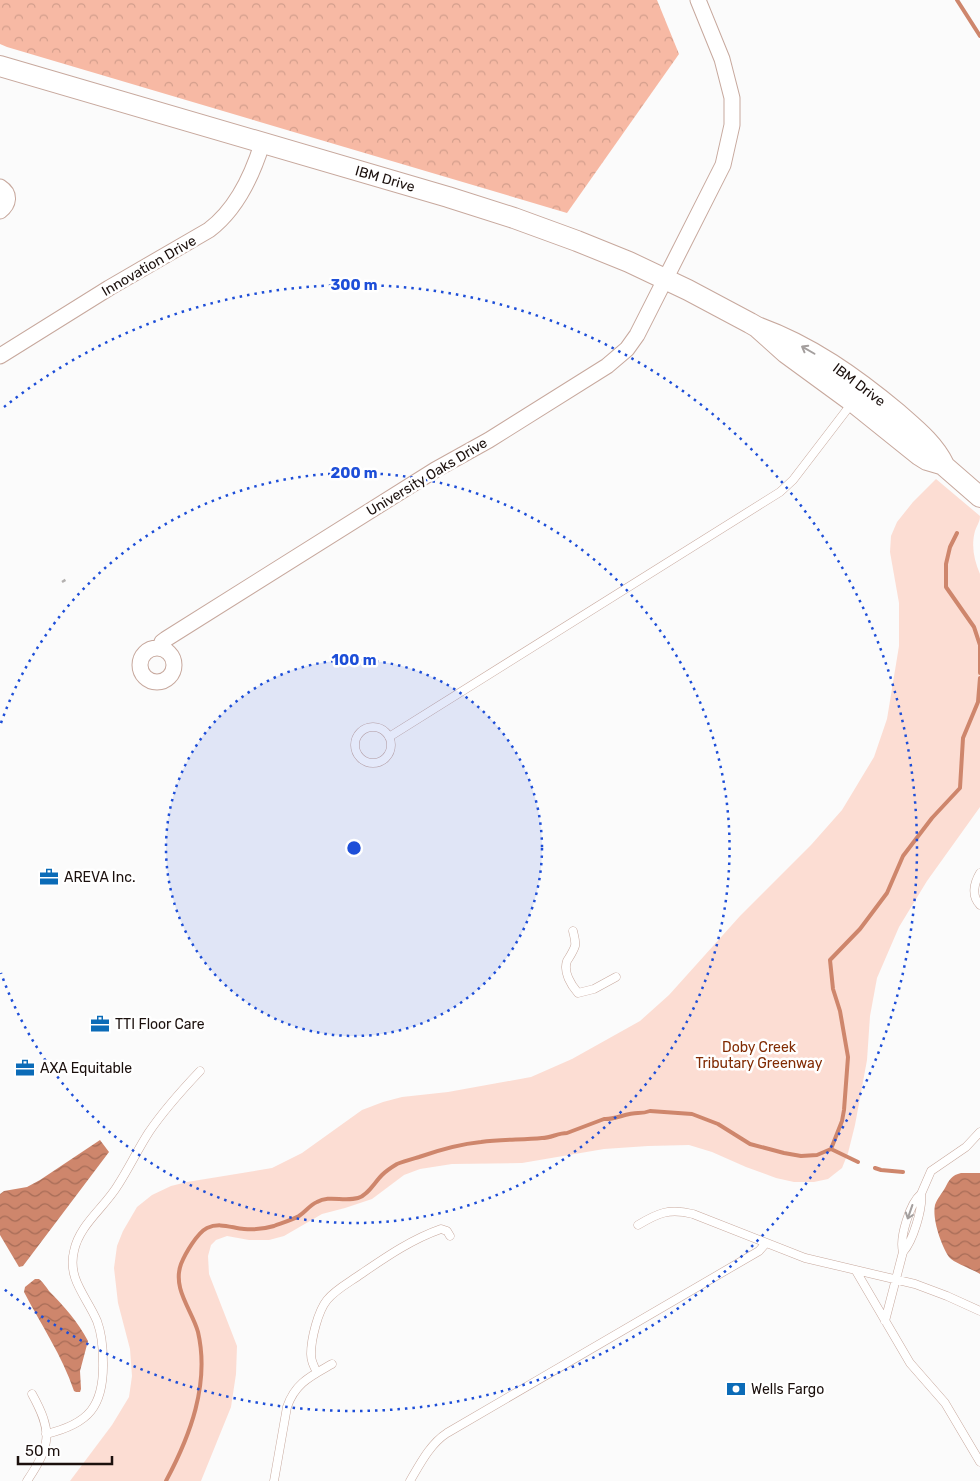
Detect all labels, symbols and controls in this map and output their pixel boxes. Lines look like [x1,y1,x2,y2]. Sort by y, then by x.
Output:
street label: IBM Drive [353,162,417,196]
street label: Innovation Drive [99,232,199,300]
text: 300 m [330,276,378,294]
one-way arrow [801,344,815,354]
street label: IBM Drive [829,360,889,410]
street label: University Oaks Drive [364,434,491,520]
text: 200 m [330,464,378,482]
text: 100 m [332,651,376,669]
centre of rings [345,839,363,857]
office icon: AREVA Inc. [38,866,60,888]
place label: AREVA Inc. [64,869,135,886]
office icon: TTI Floor Care [89,1013,111,1035]
place label: TTI Floor Care [115,1016,205,1033]
park label: Doby Creek Tributary Greenway [696,1039,823,1072]
office icon: AXA Equitable [14,1057,36,1079]
place label: AXA Equitable [40,1060,132,1077]
one-way arrow [905,1204,914,1219]
bank icon: Wells Fargo [725,1378,747,1400]
place label: Wells Fargo [751,1381,824,1398]
scale bar [18,1434,111,1466]
text: 50 m [25,1442,60,1460]

